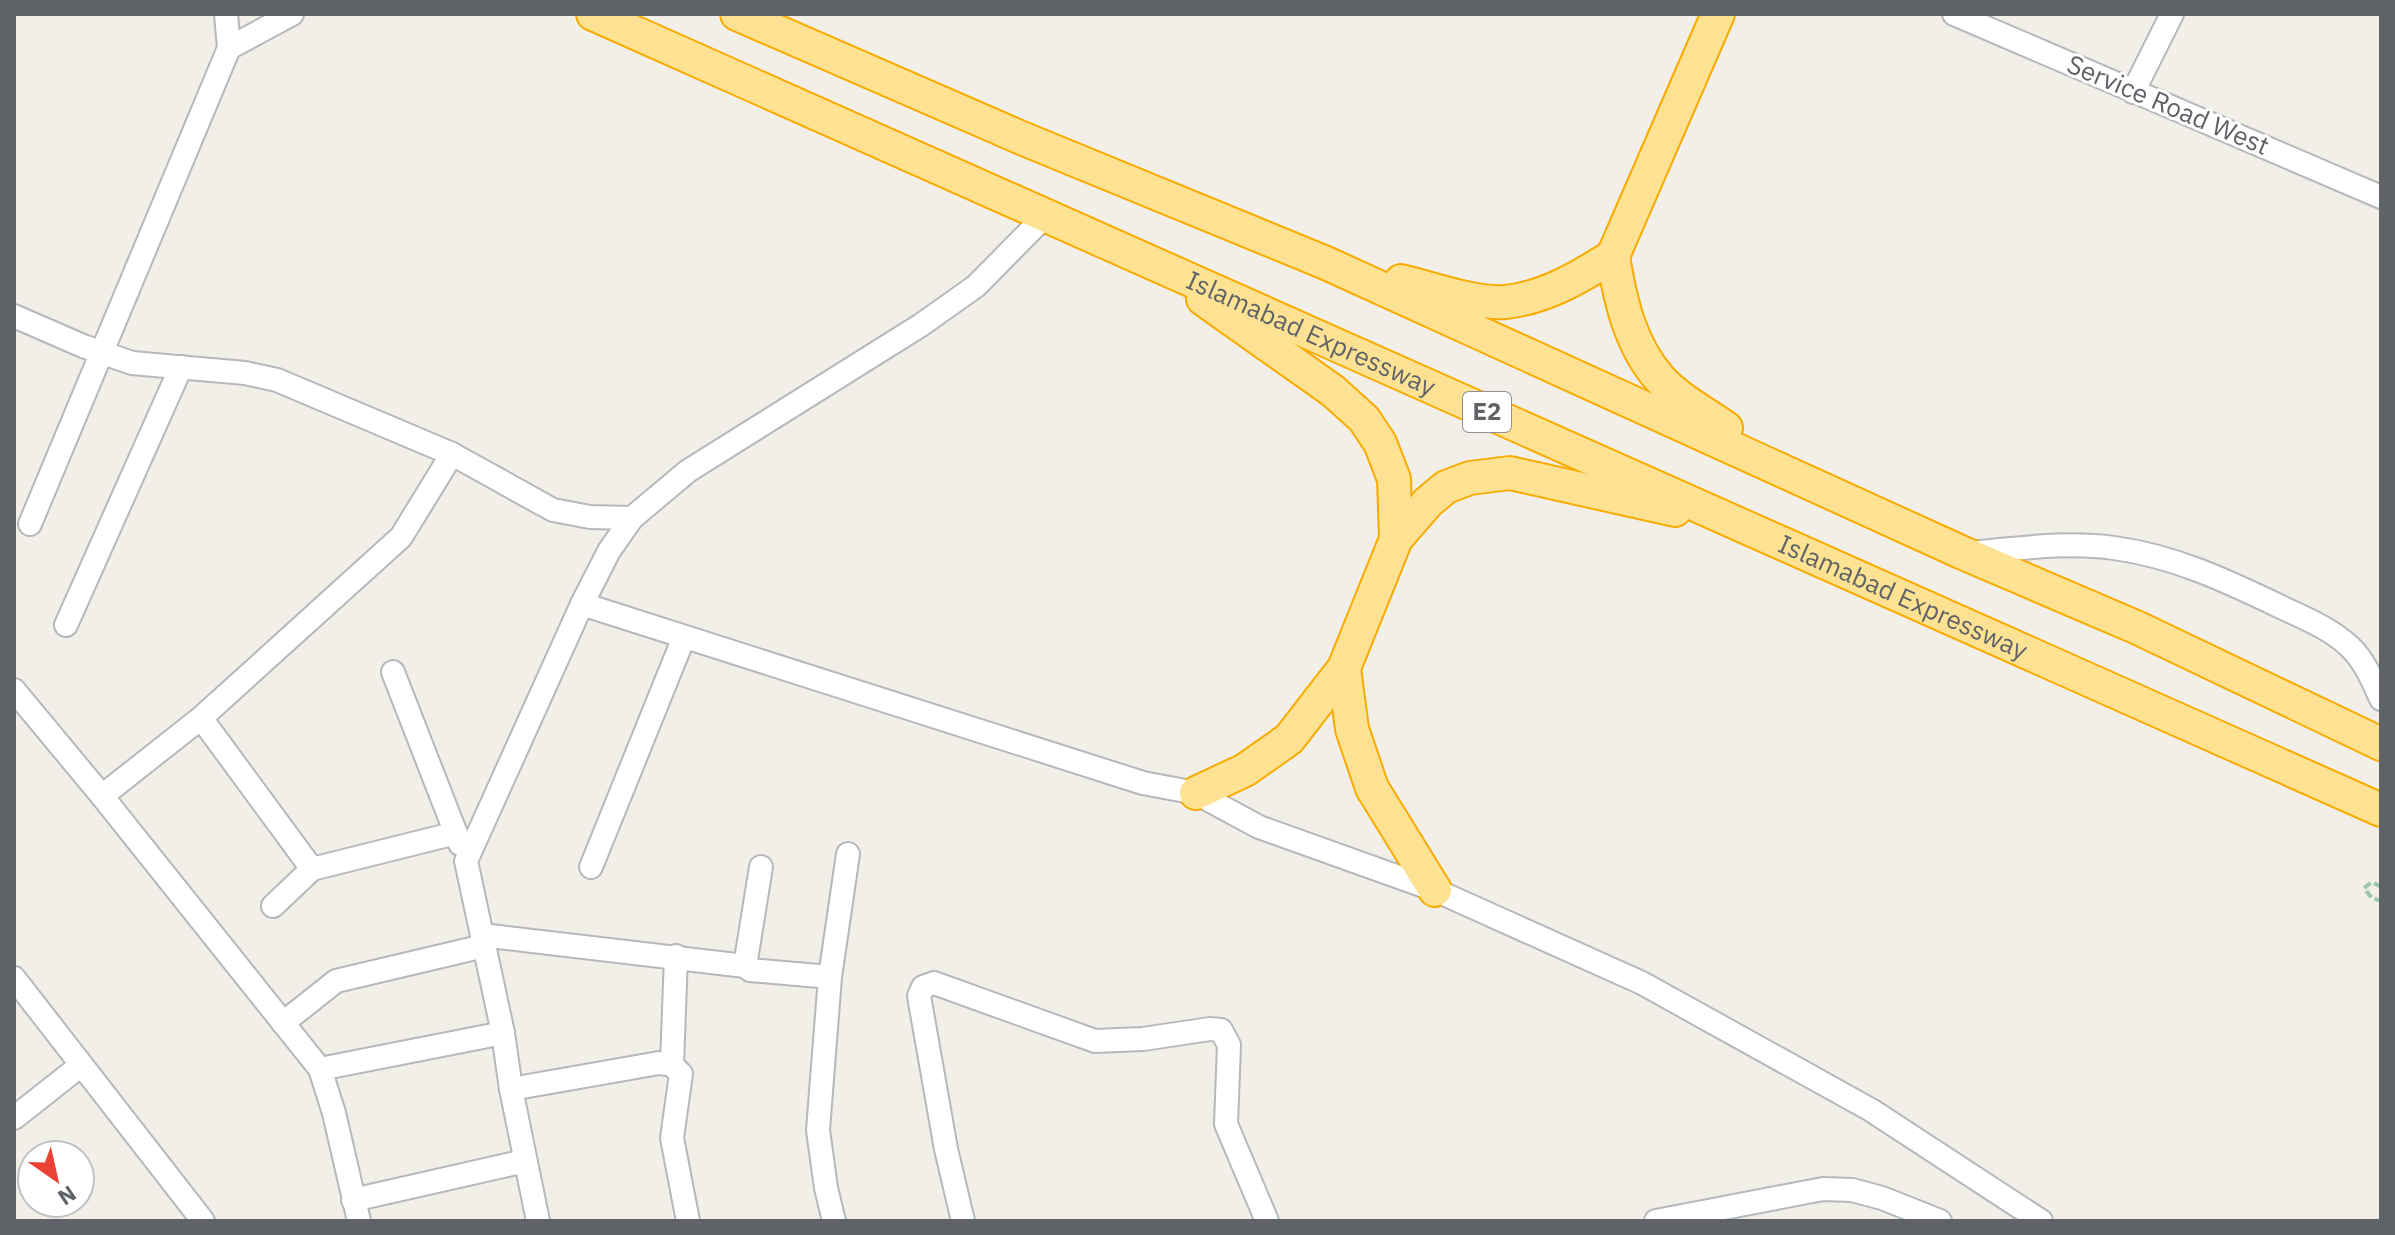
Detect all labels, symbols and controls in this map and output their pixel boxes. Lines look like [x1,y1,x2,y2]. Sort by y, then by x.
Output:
street label: Service Road West [2062,46,2275,162]
street label: Islamabad Expressway [1181,262,1441,403]
road number: E2 [1463,392,1511,432]
street label: Islamabad Expressway [1773,526,2033,667]
north arrow [16,1139,96,1219]
text: N [53,1180,82,1212]

